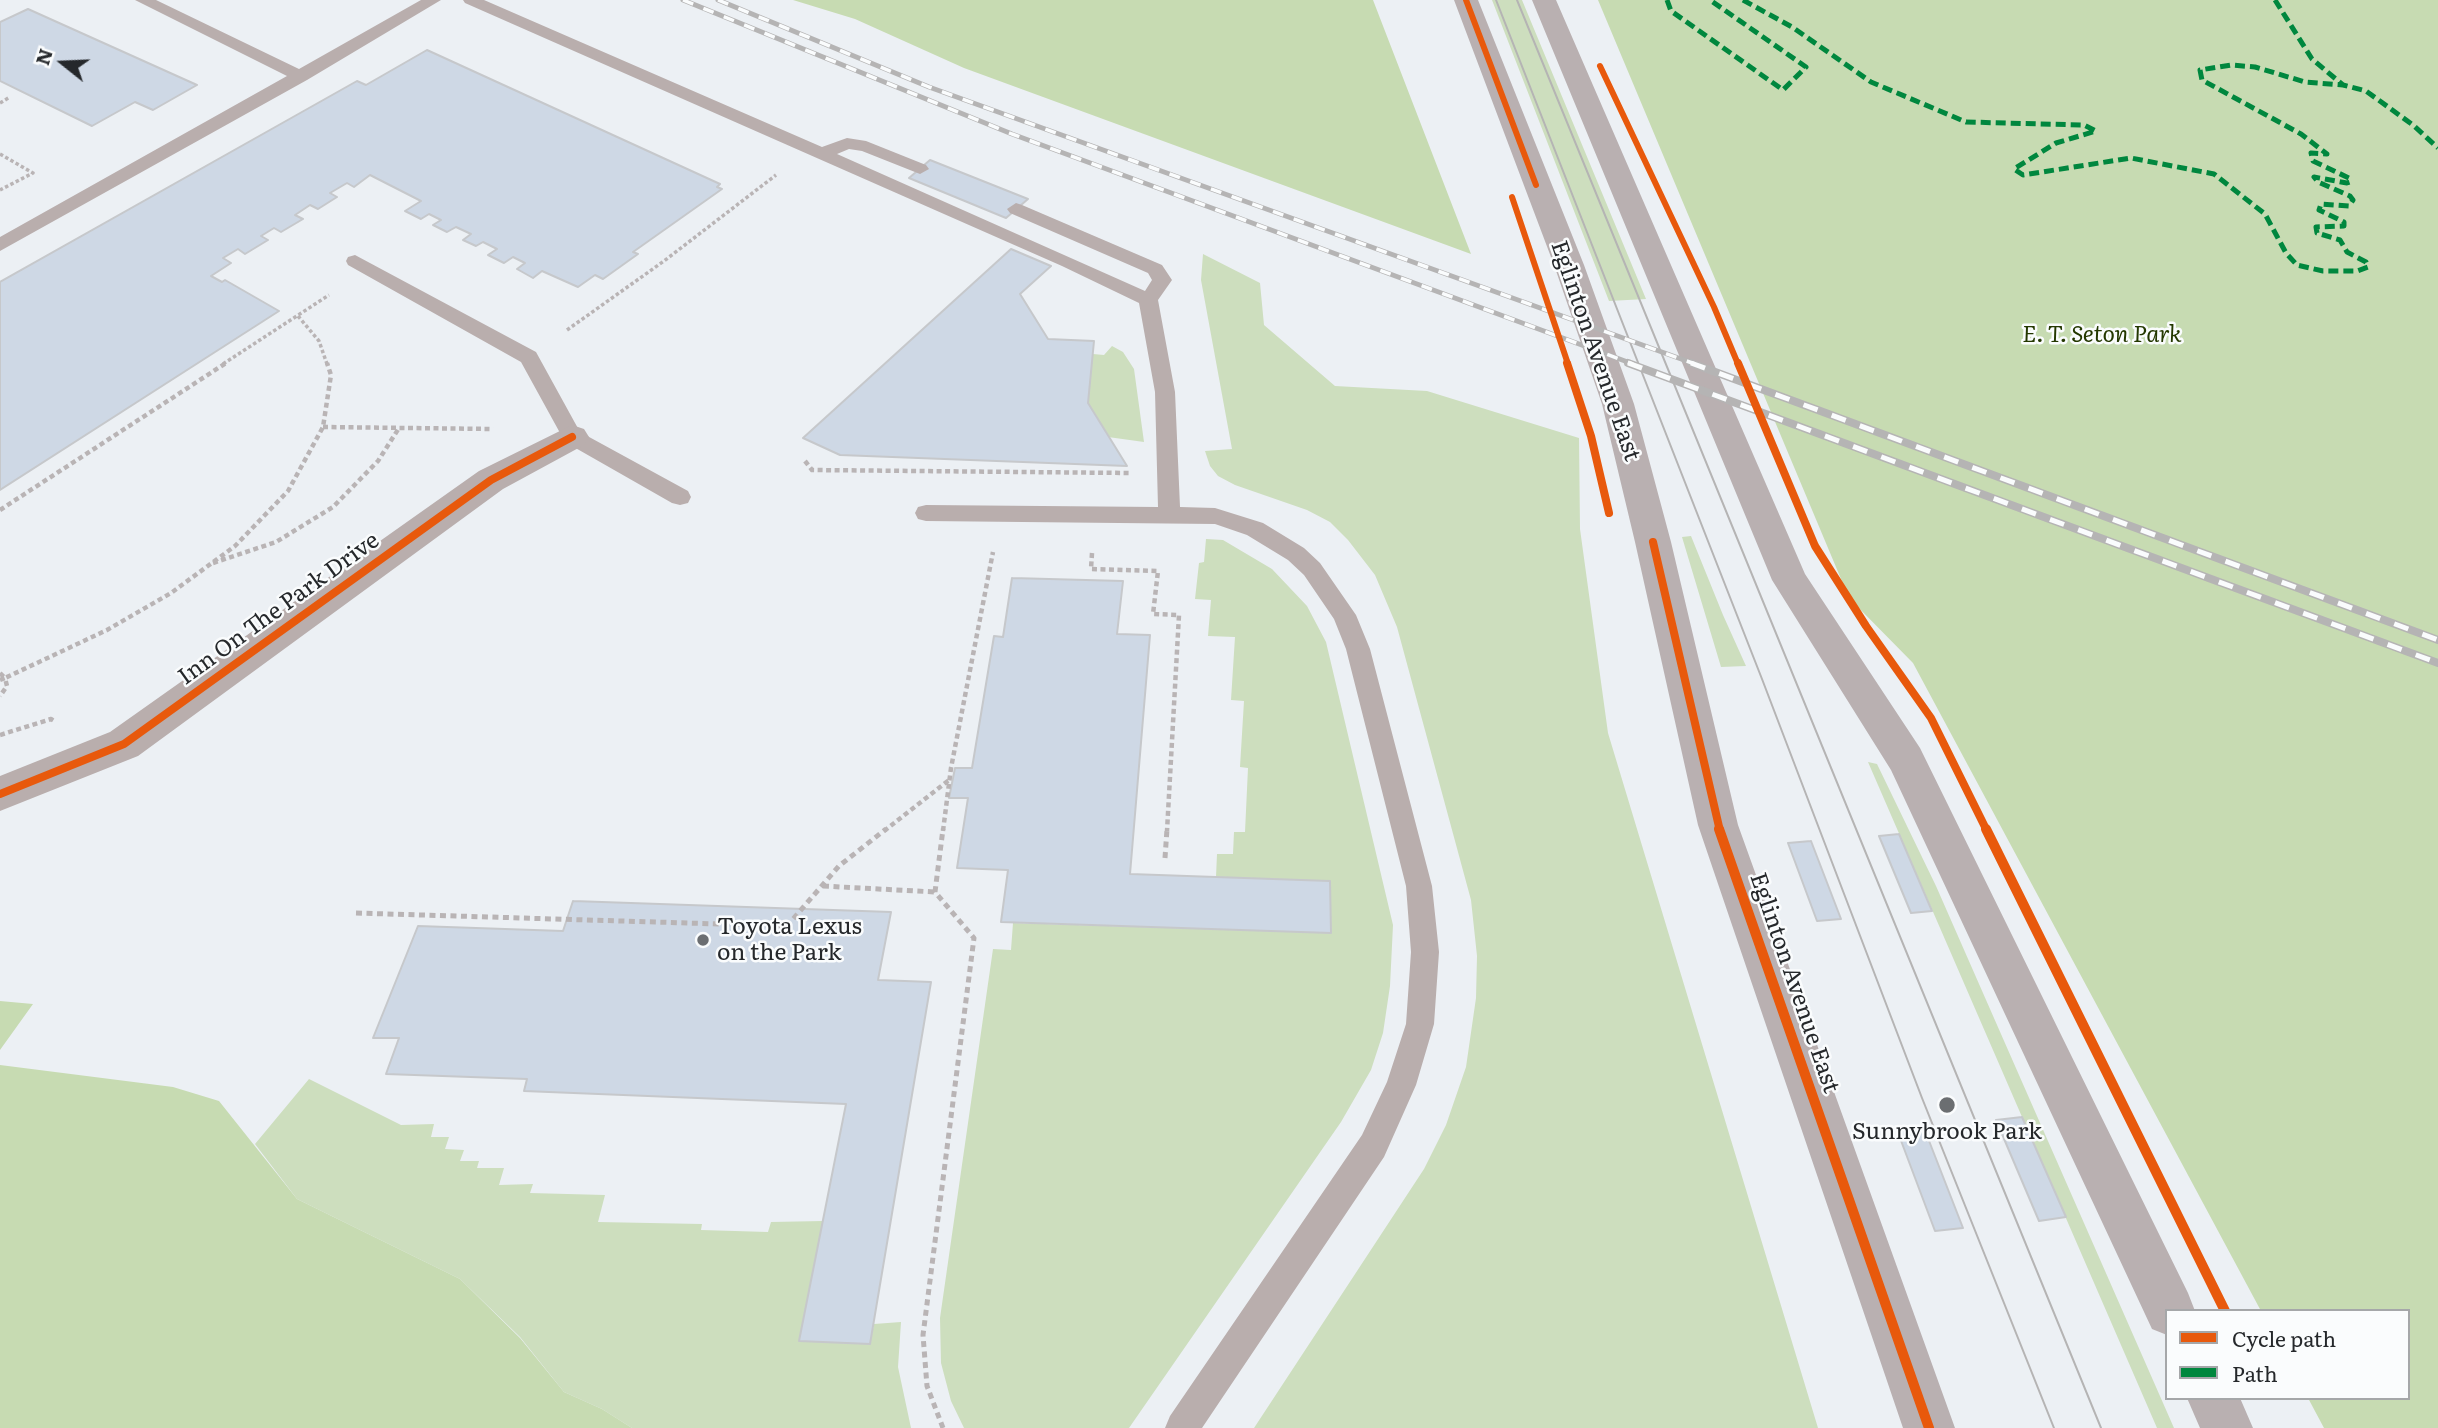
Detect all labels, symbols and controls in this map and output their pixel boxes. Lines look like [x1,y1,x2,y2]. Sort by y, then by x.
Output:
north arrow [28,28,98,98]
text: N [27,45,59,68]
street label: Eglinton Avenue East [1544,237,1646,465]
park label: E. T. Seton Park [2022,321,2182,349]
street label: Inn On The Park Drive [173,527,385,691]
street label: Eglinton Avenue East [1743,869,1845,1097]
place label: Toyota Lexus on the Park [717,913,862,967]
marker: Toyota Lexus on the Park [695,932,711,948]
marker: Sunnybrook Park [1937,1095,1957,1115]
place label: Sunnybrook Park [1852,1118,2042,1146]
legend [2165,1309,2410,1400]
text: Cycle path [2232,1322,2336,1353]
text: Path [2232,1357,2278,1388]

